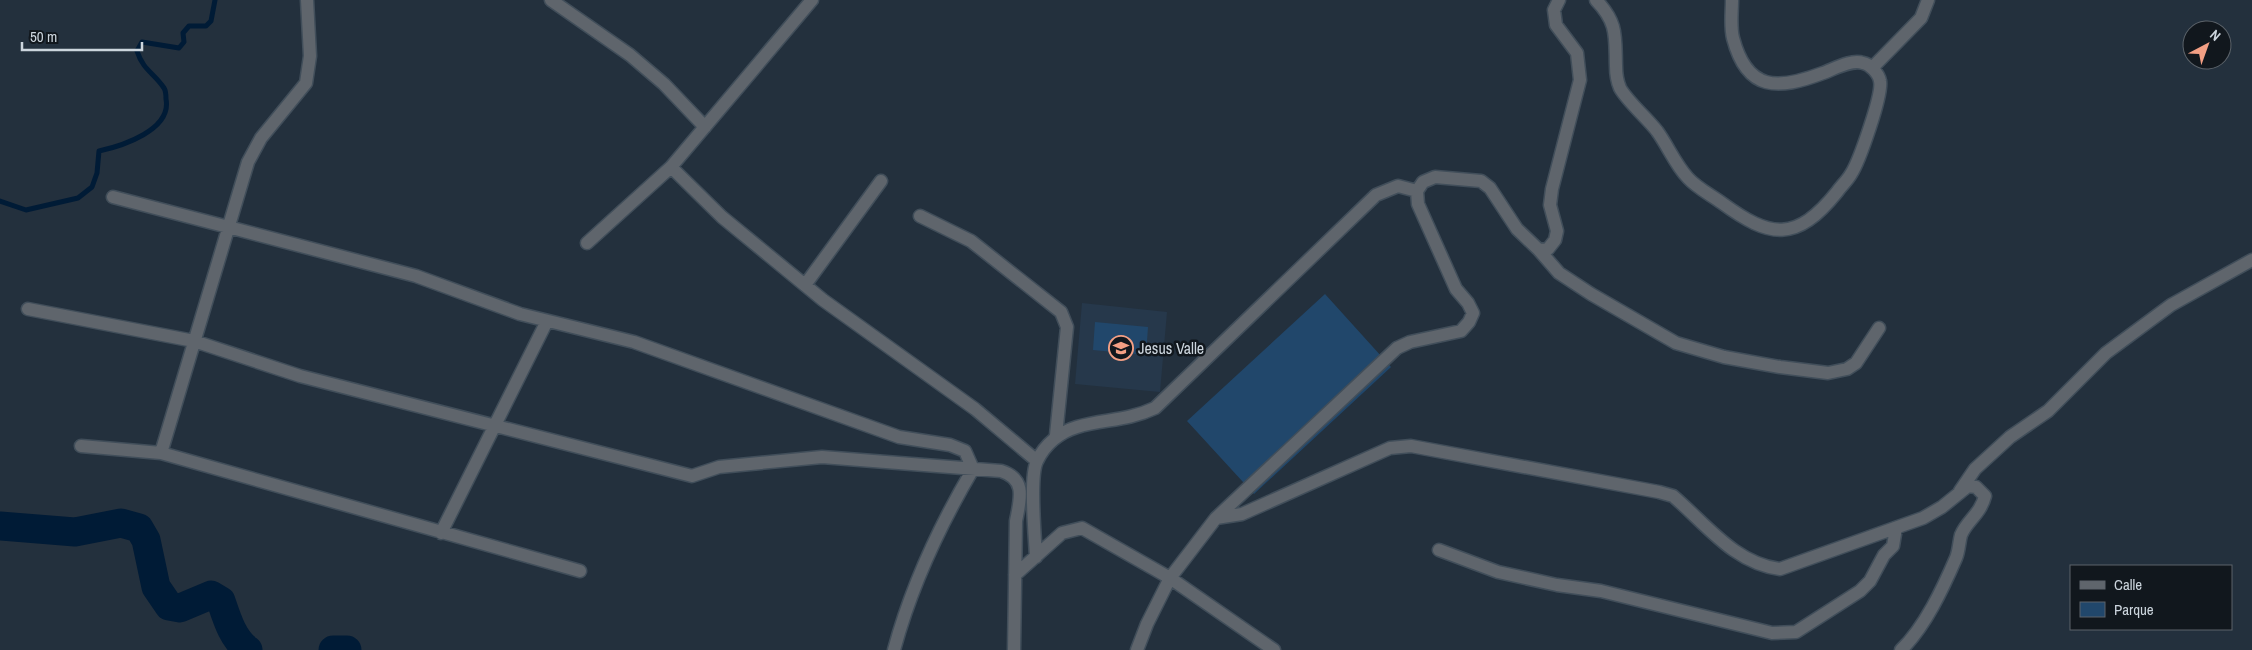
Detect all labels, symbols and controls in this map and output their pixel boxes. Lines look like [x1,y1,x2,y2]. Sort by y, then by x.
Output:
scale bar [22,20,142,52]
north arrow [2182,20,2232,70]
text: 50 m [30,26,57,47]
text: N [2206,26,2225,45]
school or university icon: Jesus Valle [1108,335,1134,361]
place label: Jesus Valle [1138,337,1204,359]
legend [2070,565,2232,630]
text: Calle [2114,574,2142,595]
text: Parque [2114,599,2154,620]

